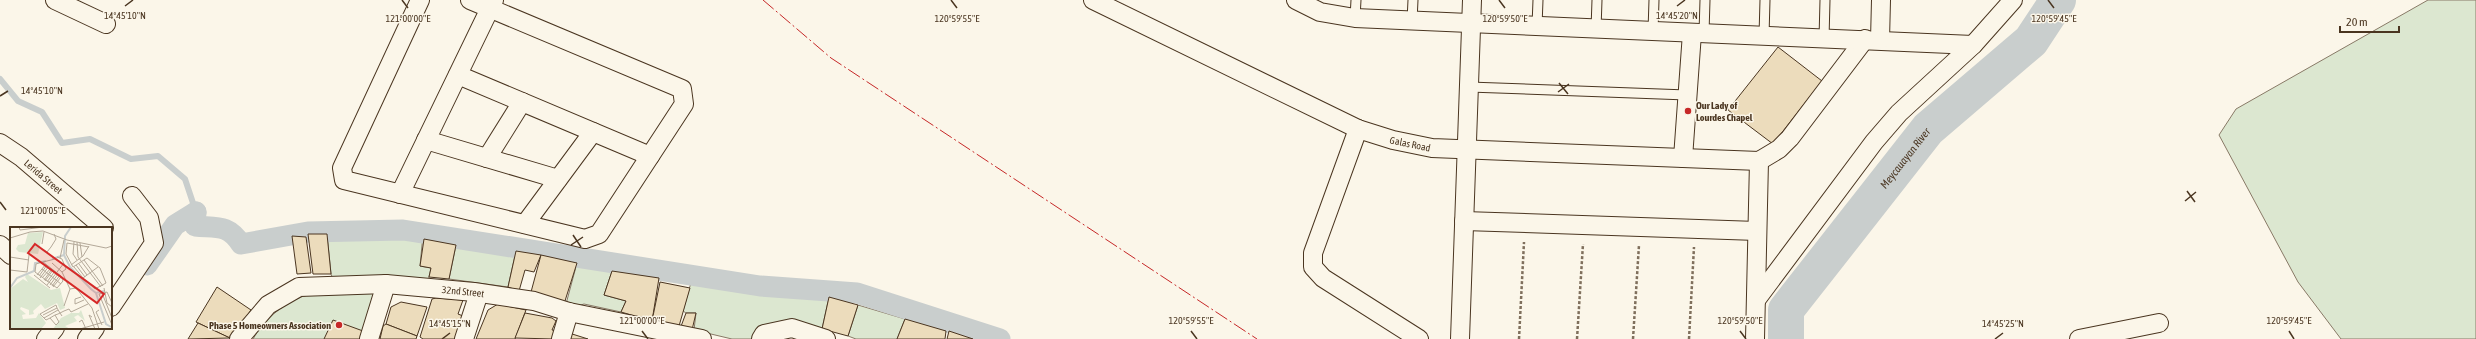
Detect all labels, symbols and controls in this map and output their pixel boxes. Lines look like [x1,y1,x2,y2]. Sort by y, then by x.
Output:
scale bar [2340,8,2399,34]
text: 14°45'10"N [104,10,146,21]
text: 14°45'20"N [1656,10,1698,21]
text: 121°00'00"E [386,13,431,24]
text: 120°59'55"E [935,13,980,24]
text: 120°59'50"E [1483,13,1528,24]
text: 120°59'45"E [2032,13,2077,24]
text: 20 m [2346,15,2368,29]
text: 14°45'10"N [21,85,63,96]
place label: Our Lady of Lourdes Chapel [1696,100,1753,123]
marker: Our Lady of Lourdes Chapel [1683,106,1693,116]
water label: Meycauayan River [1878,125,1933,191]
street label: Galas Road [1388,134,1432,153]
street label: Lerida Street [22,157,65,196]
text: 121°00'05"E [21,205,66,216]
inset map [10,227,112,329]
street label: 32nd Street [441,284,485,299]
text: 121°00'00"E [620,315,665,326]
text: 120°59'55"E [1169,315,1214,326]
text: 120°59'50"E [1718,315,1763,326]
text: 120°59'45"E [2267,315,2312,326]
text: 14°45'15"N [429,318,471,329]
text: 14°45'25"N [1982,318,2024,329]
place label: Phase 5 Homeowners Association [209,320,331,331]
marker: Phase 5 Homeowners Association [334,320,344,330]

